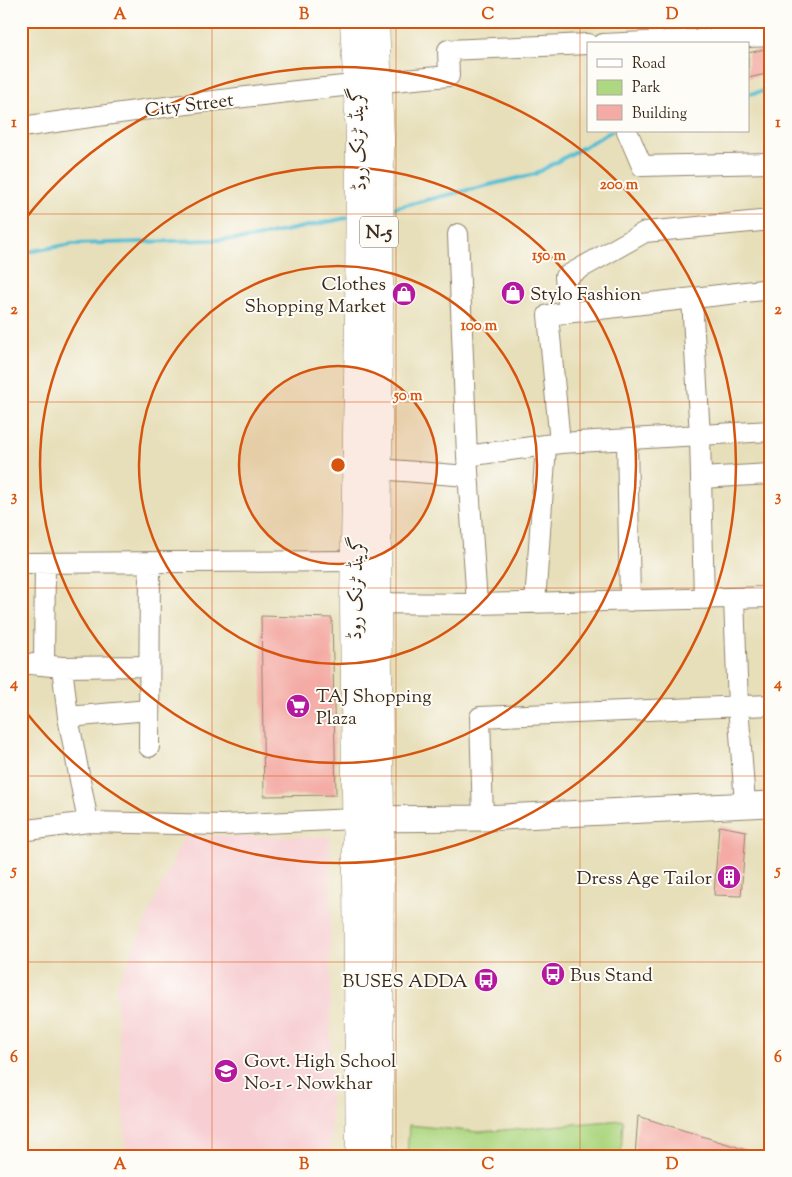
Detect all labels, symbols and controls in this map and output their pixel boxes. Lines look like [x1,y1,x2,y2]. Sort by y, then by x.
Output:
text: A [114,4,127,27]
text: B [299,4,309,27]
text: C [482,4,495,27]
text: D [666,4,679,27]
legend [587,42,750,132]
text: Road [632,54,666,75]
text: Park [632,78,661,99]
street label: گرینڈ ٹرنک روڈ [343,86,375,191]
street label: City Street [143,88,236,125]
text: Building [632,104,687,125]
text: 1 [11,112,17,135]
text: 1 [775,112,781,135]
text: 200 m [600,175,639,196]
road number: N-5 [360,216,398,248]
text: 150 m [532,246,566,267]
place label: Clothes Shopping Market [245,272,386,321]
shop icon: Stylo Fashion [500,280,526,306]
shop icon: Clothes Shopping Market [391,281,417,307]
place label: Stylo Fashion [530,282,641,309]
text: 2 [10,299,18,322]
text: 2 [774,299,782,322]
text: 100 m [461,316,498,337]
text: 50 m [393,386,423,407]
centre of rings [329,456,347,474]
text: 3 [11,486,18,509]
text: 3 [775,486,782,509]
street label: گرینڈ ٹرنک روڈ [342,536,372,640]
text: 4 [9,673,18,696]
text: 4 [773,673,782,696]
place label: TAJ Shopping Plaza [316,684,431,733]
supermarket icon: TAJ Shopping Plaza [285,693,311,719]
text: 5 [9,860,17,883]
text: 5 [773,860,781,883]
building icon: Dress Age Tailor [716,864,742,890]
place label: Dress Age Tailor [576,866,712,893]
bus stop icon: Bus Stand [540,961,566,987]
place label: Bus Stand [570,963,653,990]
bus stop icon: BUSES ADDA [473,967,499,993]
place label: BUSES ADDA [342,969,469,996]
text: 6 [10,1047,18,1070]
text: 6 [774,1047,782,1070]
place label: Govt. High School No-1 - Nowkhar [244,1049,396,1098]
school or university icon: Govt. High School No-1 - Nowkhar [213,1058,239,1084]
text: A [114,1154,127,1177]
text: B [299,1154,309,1177]
text: C [482,1154,495,1177]
text: D [666,1154,679,1177]

